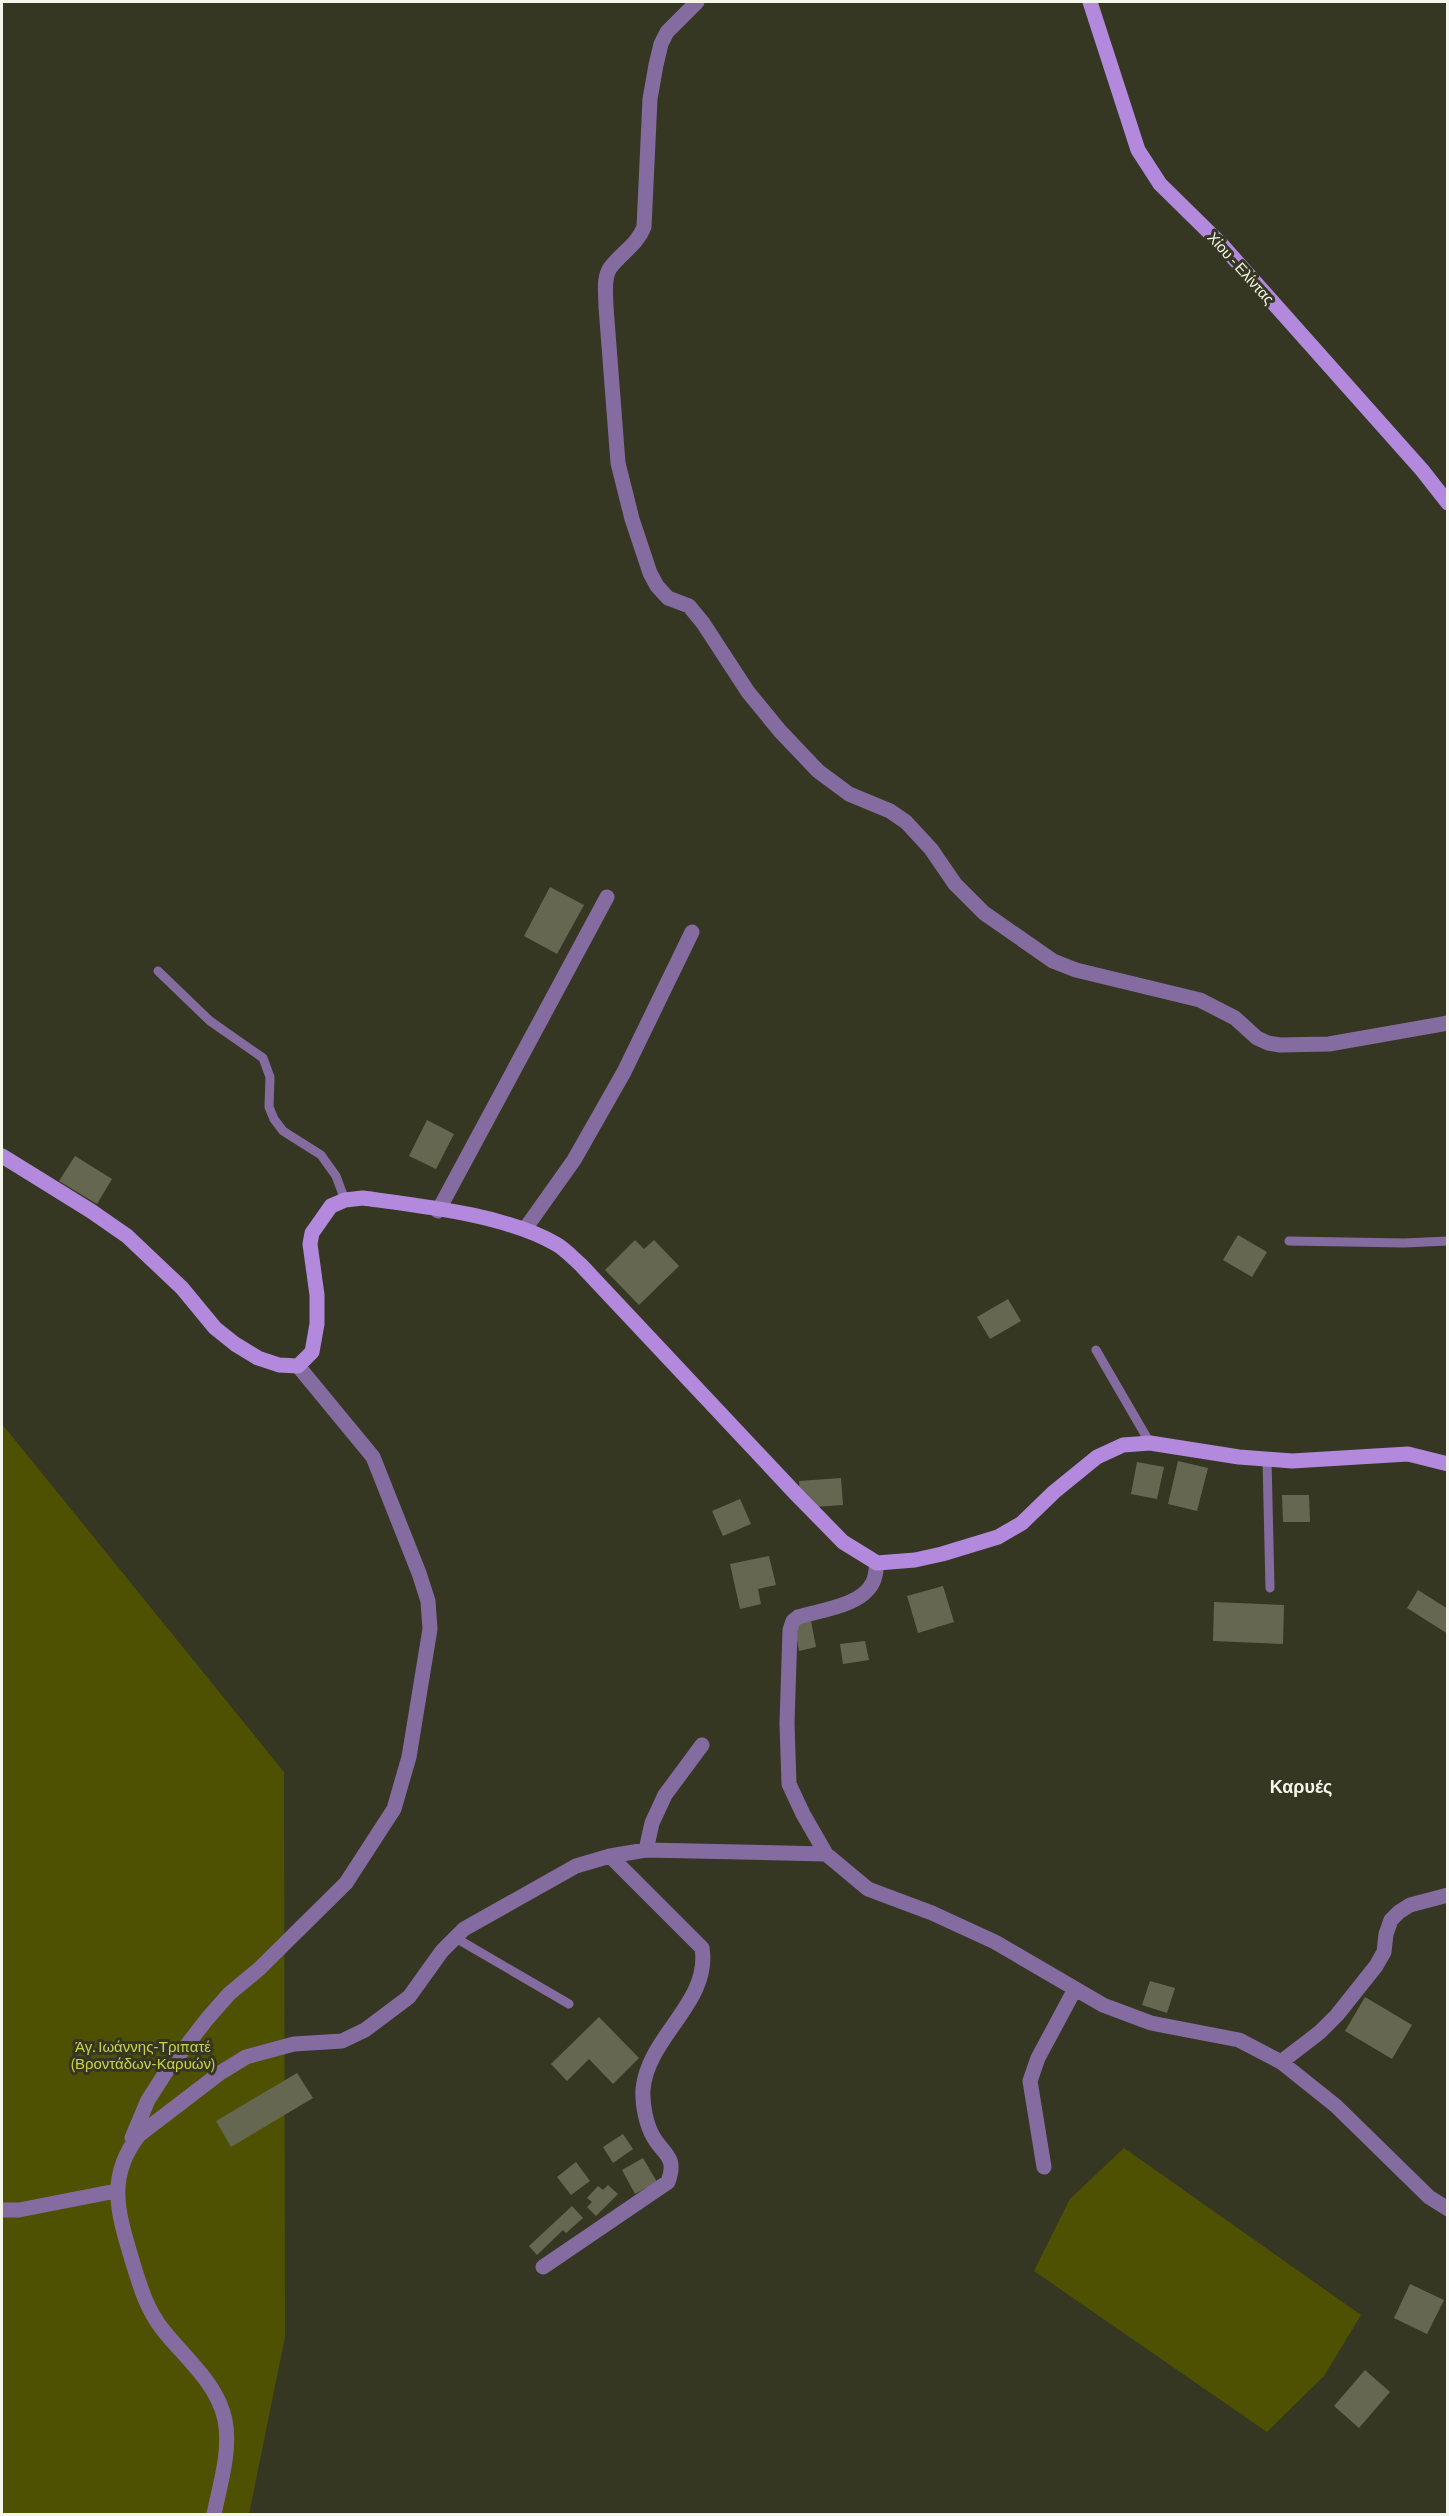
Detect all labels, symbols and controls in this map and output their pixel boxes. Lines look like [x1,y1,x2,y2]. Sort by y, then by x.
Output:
street label: Χίου - Ελίντας [1204,228,1278,308]
district label: Καρυές [1270,1775,1332,1798]
park label: Άγ. Ιωάννης-Τριπατέ (Βροντάδων-Καρυών) [71,2037,215,2073]

